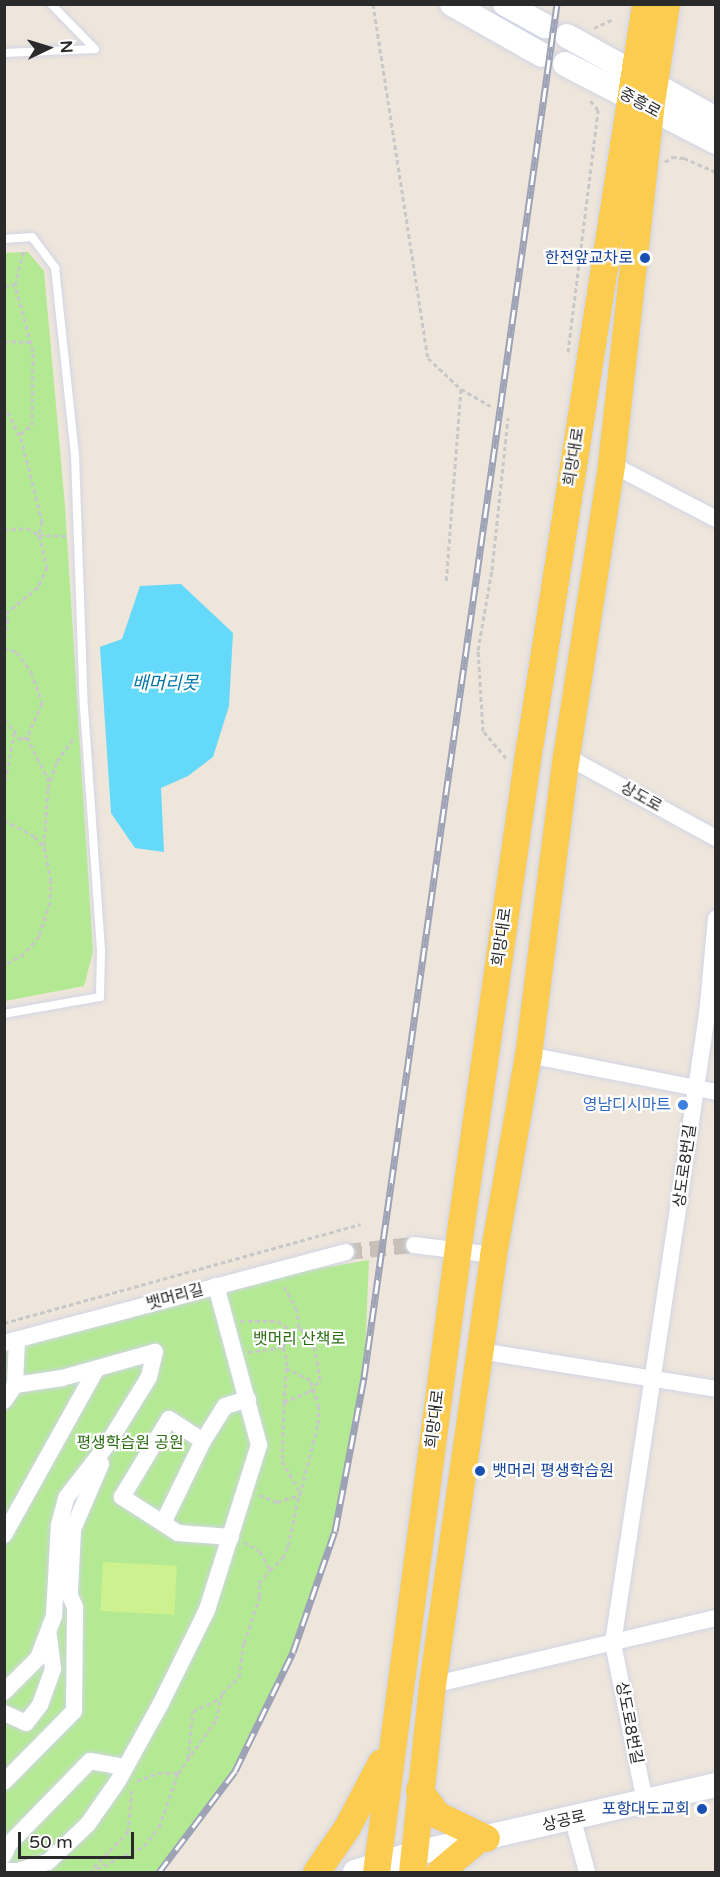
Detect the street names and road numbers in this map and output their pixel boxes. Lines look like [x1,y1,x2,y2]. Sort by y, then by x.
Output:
street label: 중흥로 [616,84,664,122]
street label: 희망대로 [560,426,588,488]
street label: 상도로 [617,778,665,816]
street label: 희망대로 [488,907,516,967]
street label: 상도로8번길 [670,1123,700,1209]
street label: 뱃머리길 [144,1280,206,1314]
street label: 희망대로 [422,1389,448,1449]
street label: 상도로8번길 [612,1680,646,1766]
street label: 상공로 [540,1807,588,1835]

